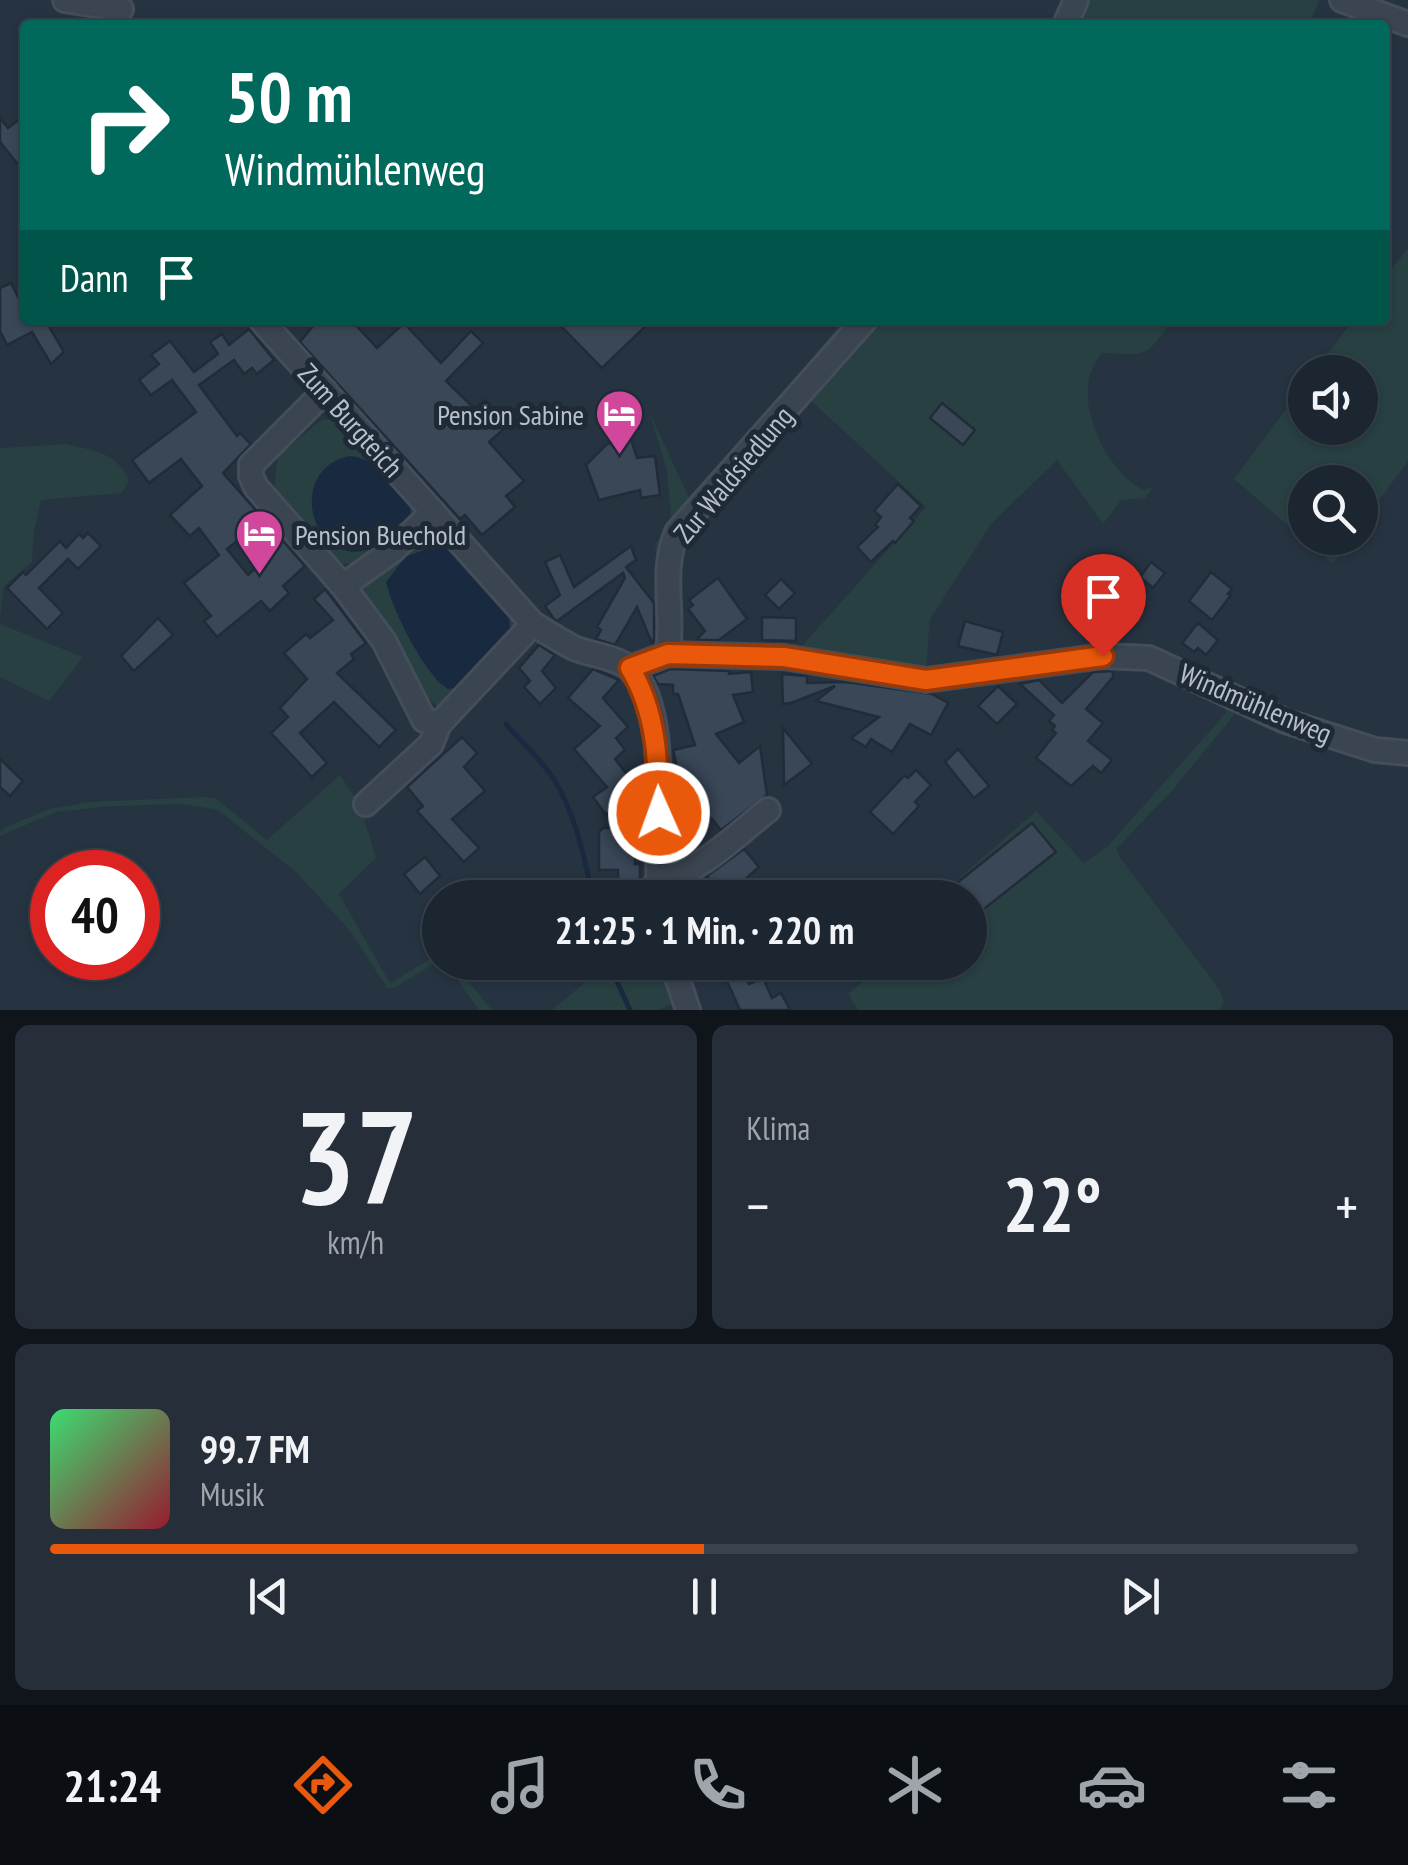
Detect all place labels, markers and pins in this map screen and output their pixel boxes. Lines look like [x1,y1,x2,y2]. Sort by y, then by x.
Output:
hotel icon: Pension Sabine [593,388,645,456]
place label: Pension Sabine [437,396,584,433]
hotel icon: Pension Buechold [234,508,286,576]
place label: Pension Buechold [295,516,466,553]
pin [1061,554,1146,657]

